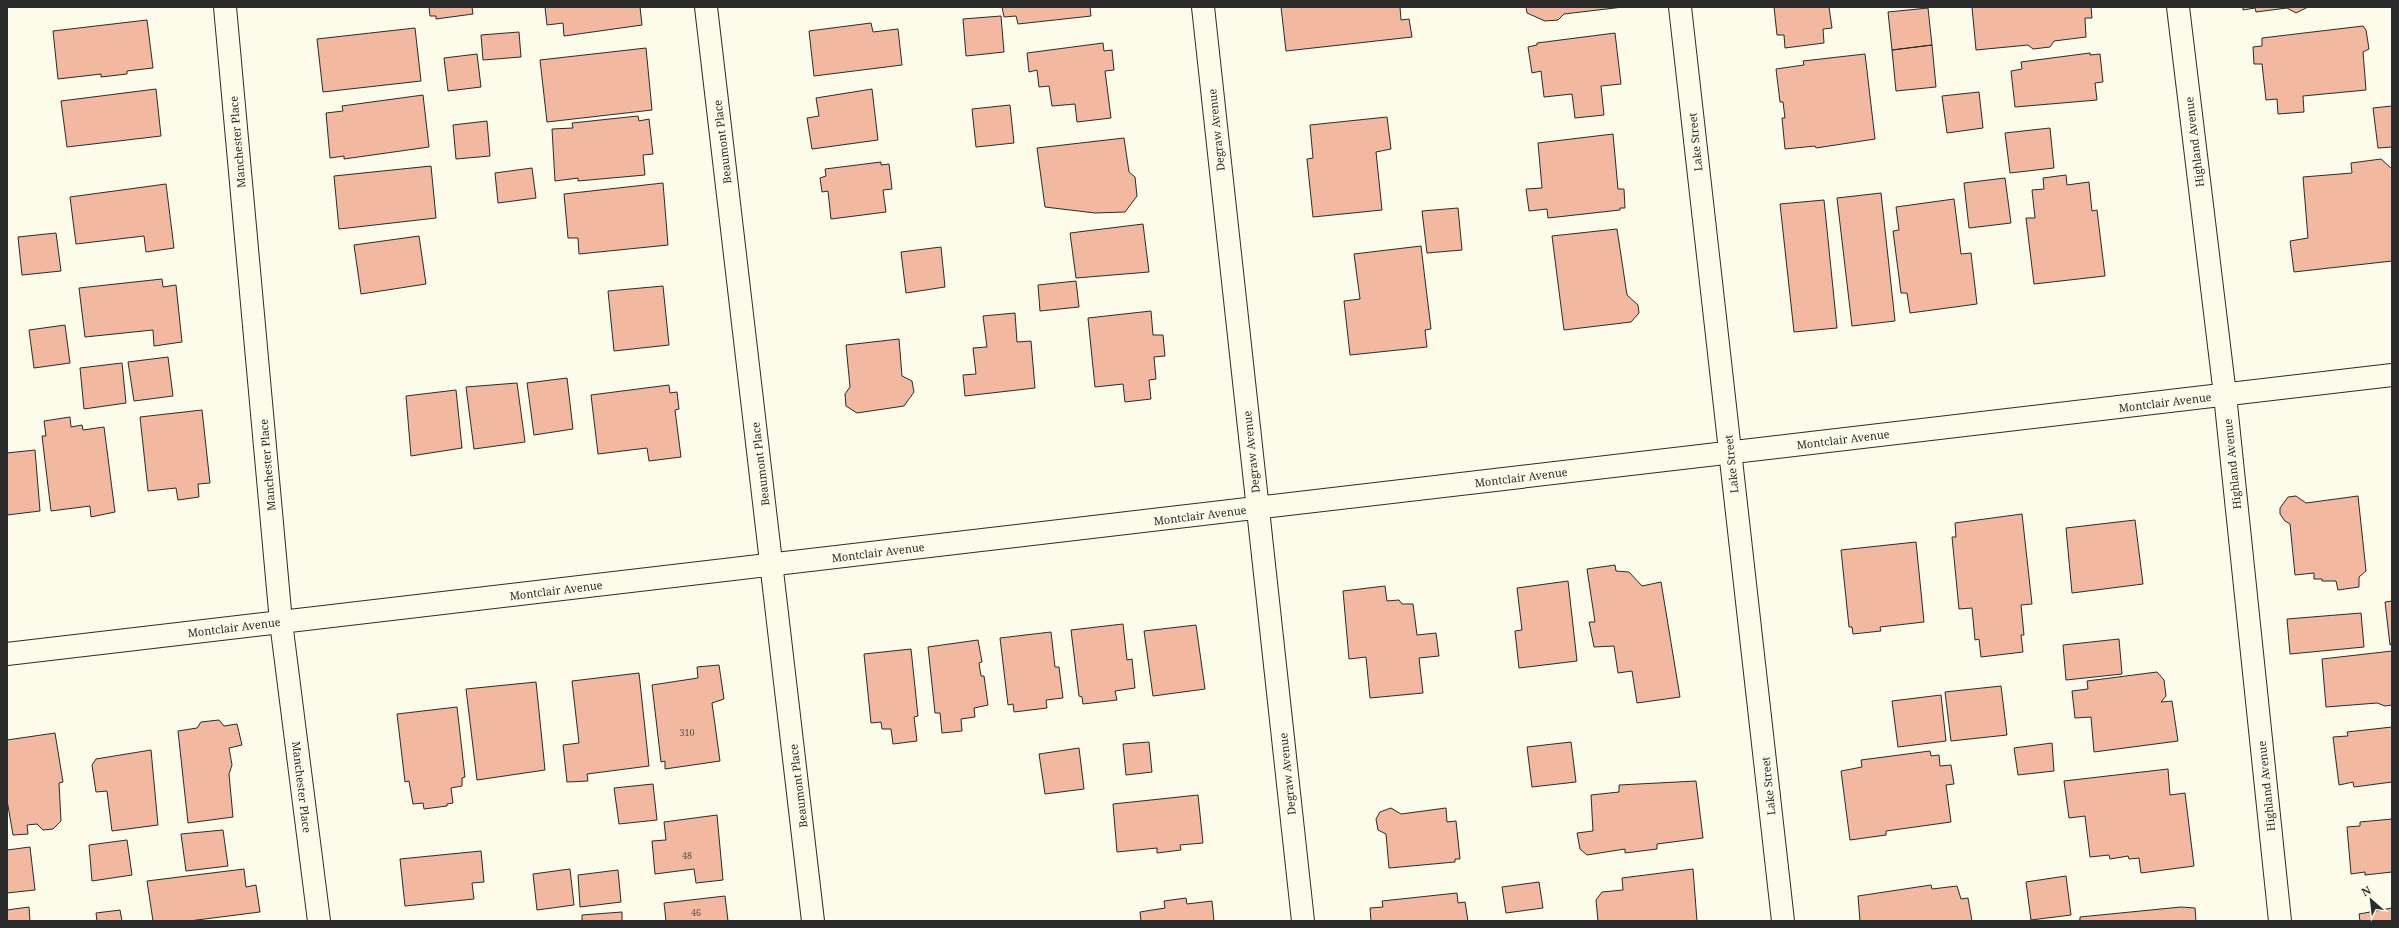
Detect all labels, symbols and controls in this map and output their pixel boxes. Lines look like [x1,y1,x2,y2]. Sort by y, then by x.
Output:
street label: Degraw Avenue [1204,88,1228,172]
street label: Manchester Place [226,95,248,189]
street label: Highland Avenue [2181,96,2207,188]
street label: Beaumont Place [709,99,735,185]
street label: Lake Street [1684,112,1706,172]
street label: Montclair Avenue [2118,389,2212,415]
street label: Degraw Avenue [1239,410,1263,494]
street label: Manchester Place [256,418,278,512]
street label: Highland Avenue [2220,418,2244,510]
street label: Beaumont Place [747,421,773,507]
street label: Montclair Avenue [1796,426,1890,452]
street label: Lake Street [1720,434,1742,494]
street label: Montclair Avenue [1474,464,1568,490]
street label: Montclair Avenue [1153,502,1247,528]
street label: Montclair Avenue [831,539,925,565]
street label: Montclair Avenue [509,577,603,603]
street label: Montclair Avenue [187,614,281,640]
house number: 310 [679,726,695,739]
street label: Degraw Avenue [1275,732,1299,816]
street label: Manchester Place [289,740,315,834]
street label: Highland Avenue [2254,740,2278,832]
street label: Beaumont Place [785,743,811,829]
street label: Lake Street [1757,756,1779,816]
house number: 48 [682,849,692,862]
north arrow [2351,880,2391,920]
text: N [2359,882,2374,899]
house number: 46 [691,906,701,919]

